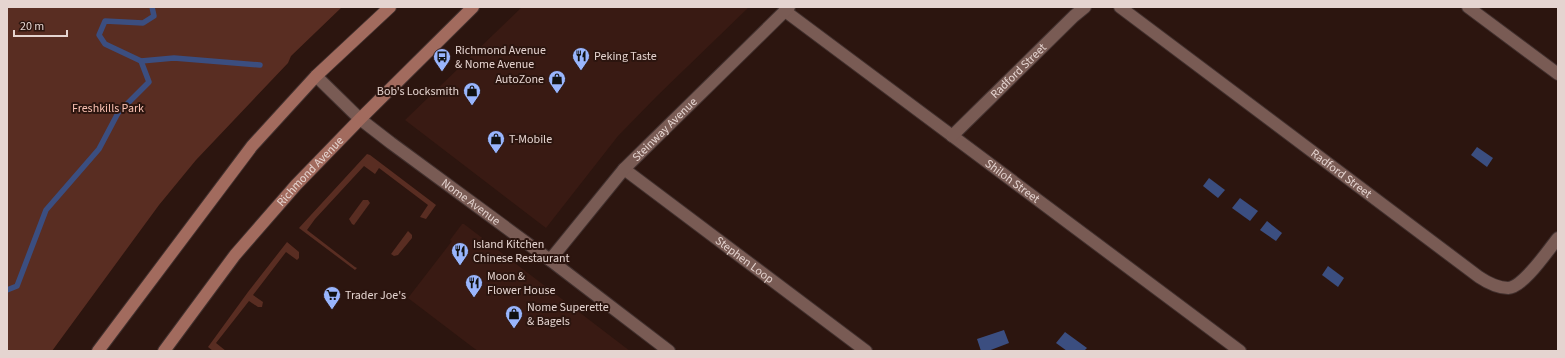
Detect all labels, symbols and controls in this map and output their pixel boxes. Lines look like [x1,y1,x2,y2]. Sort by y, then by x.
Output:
scale bar [14,12,67,38]
text: 20 m [20,18,44,35]
street label: Radford Street [987,40,1051,103]
place label: Richmond Avenue & Nome Avenue [455,42,546,73]
restaurant icon: Peking Taste [571,46,591,71]
bus stop icon: Richmond Avenue & Nome Avenue [432,47,452,72]
place label: Peking Taste [594,48,657,65]
shop icon: AutoZone [547,69,567,94]
place label: AutoZone [495,71,544,88]
shop icon: Bob's Locksmith [462,81,482,106]
place label: Bob's Locksmith [377,83,459,100]
street label: Steinway Avenue [628,94,701,166]
park label: Freshkills Park [72,100,144,117]
shop icon: T-Mobile [486,129,506,154]
place label: T-Mobile [509,131,552,148]
street label: Richmond Avenue [273,133,348,210]
street label: Radford Street [1307,145,1375,203]
street label: Shiloh Street [981,155,1043,208]
street label: Nome Avenue [438,175,504,230]
street label: Stephen Loop [711,232,778,288]
place label: Island Kitchen Chinese Restaurant [473,236,570,267]
restaurant icon: Island Kitchen Chinese Restaurant [450,241,470,266]
place label: Moon & Flower House [487,268,555,299]
restaurant icon: Moon & Flower House [464,273,484,298]
supermarket icon: Trader Joe's [322,285,342,310]
place label: Trader Joe's [345,287,406,304]
place label: Nome Superette & Bagels [527,299,609,330]
shop icon: Nome Superette & Bagels [504,304,524,329]

